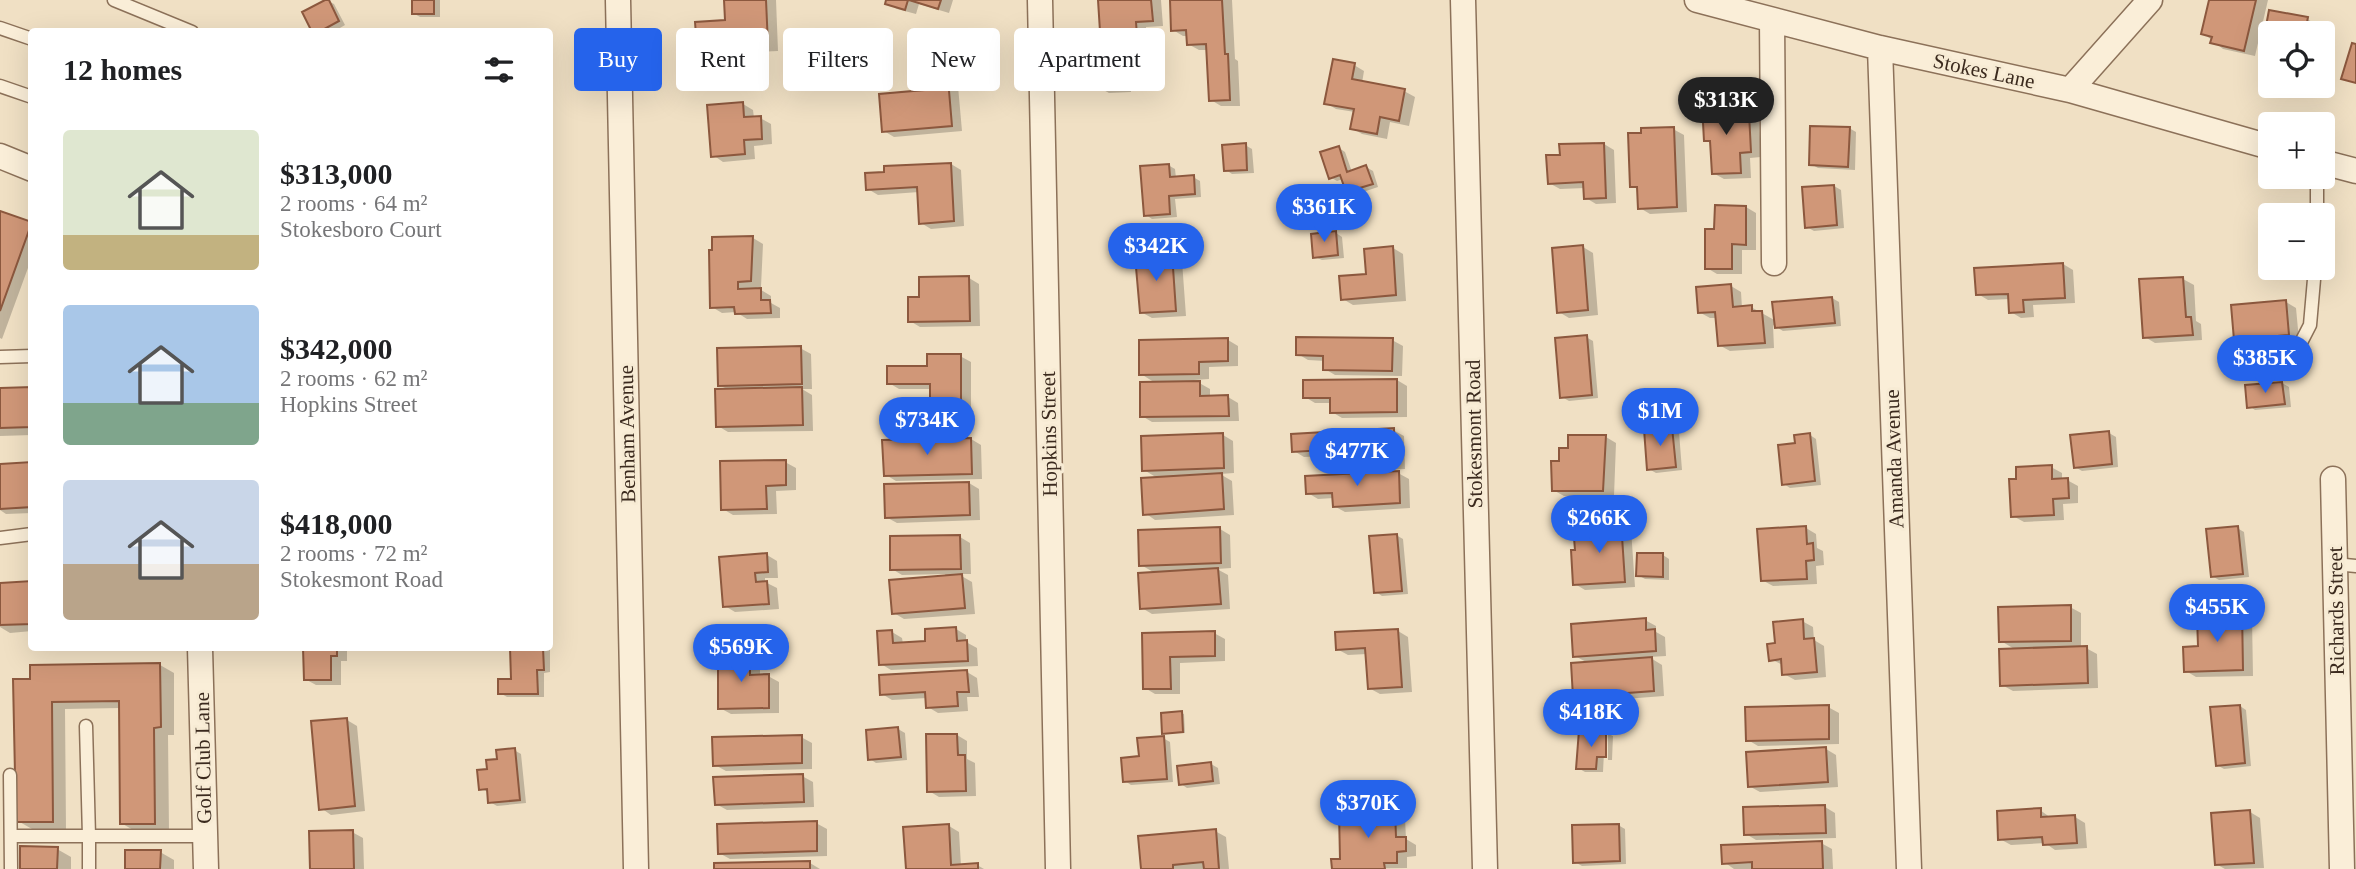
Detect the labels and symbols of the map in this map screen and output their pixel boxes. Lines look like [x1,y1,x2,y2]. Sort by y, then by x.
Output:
street label: Stokes Lane [1931,49,2037,93]
pin: $313K [1677,78,1775,137]
pin: $361K [1275,184,1373,244]
pin: $342K [1107,224,1205,283]
pin: $385K [2216,336,2314,395]
street label: Stokesmont Road [1461,359,1487,509]
street label: Benham Avenue [614,365,640,503]
street label: Hopkins Street [1036,371,1062,497]
pin: $1M [1626,388,1694,448]
street label: Amanda Avenue [1880,389,1908,529]
pin: $734K [878,398,976,457]
pin: $477K [1308,428,1406,488]
pin: $266K [1550,496,1648,555]
street label: Richards Street [2323,546,2349,676]
pin: $455K [2168,584,2266,644]
pin: $569K [692,624,790,684]
pin: $418K [1542,690,1640,749]
street label: Golf Club Lane [190,692,216,824]
pin: $370K [1319,780,1417,840]

